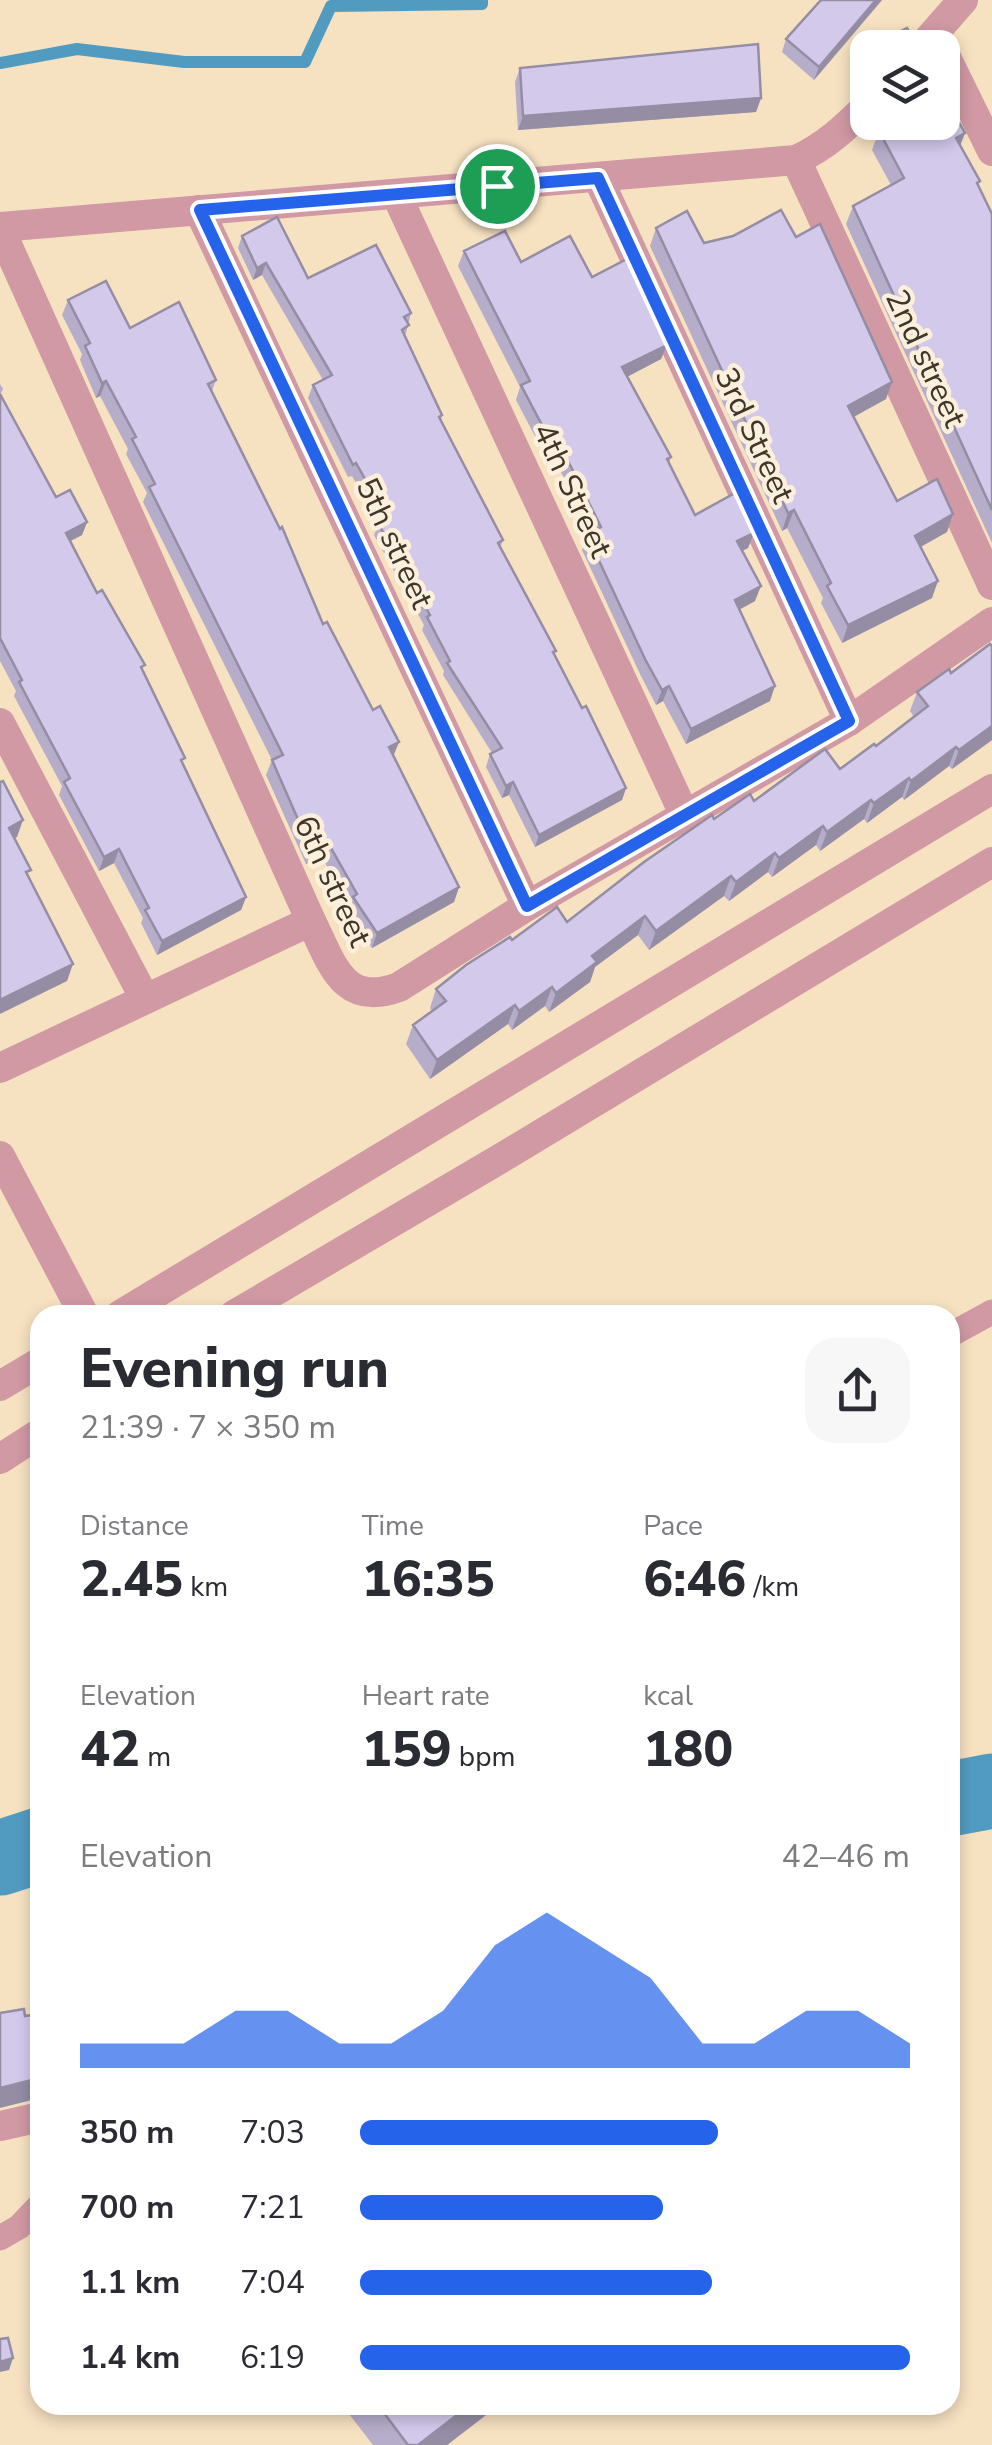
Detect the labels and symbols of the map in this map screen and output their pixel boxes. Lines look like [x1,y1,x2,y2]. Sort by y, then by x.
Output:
pin [455,144,540,229]
street label: 2nd street [875,282,976,435]
street label: 3rd Street [704,361,805,511]
street label: 4th Street [523,416,623,565]
street label: 5th street [346,471,444,616]
street label: 6th street [284,809,382,954]

